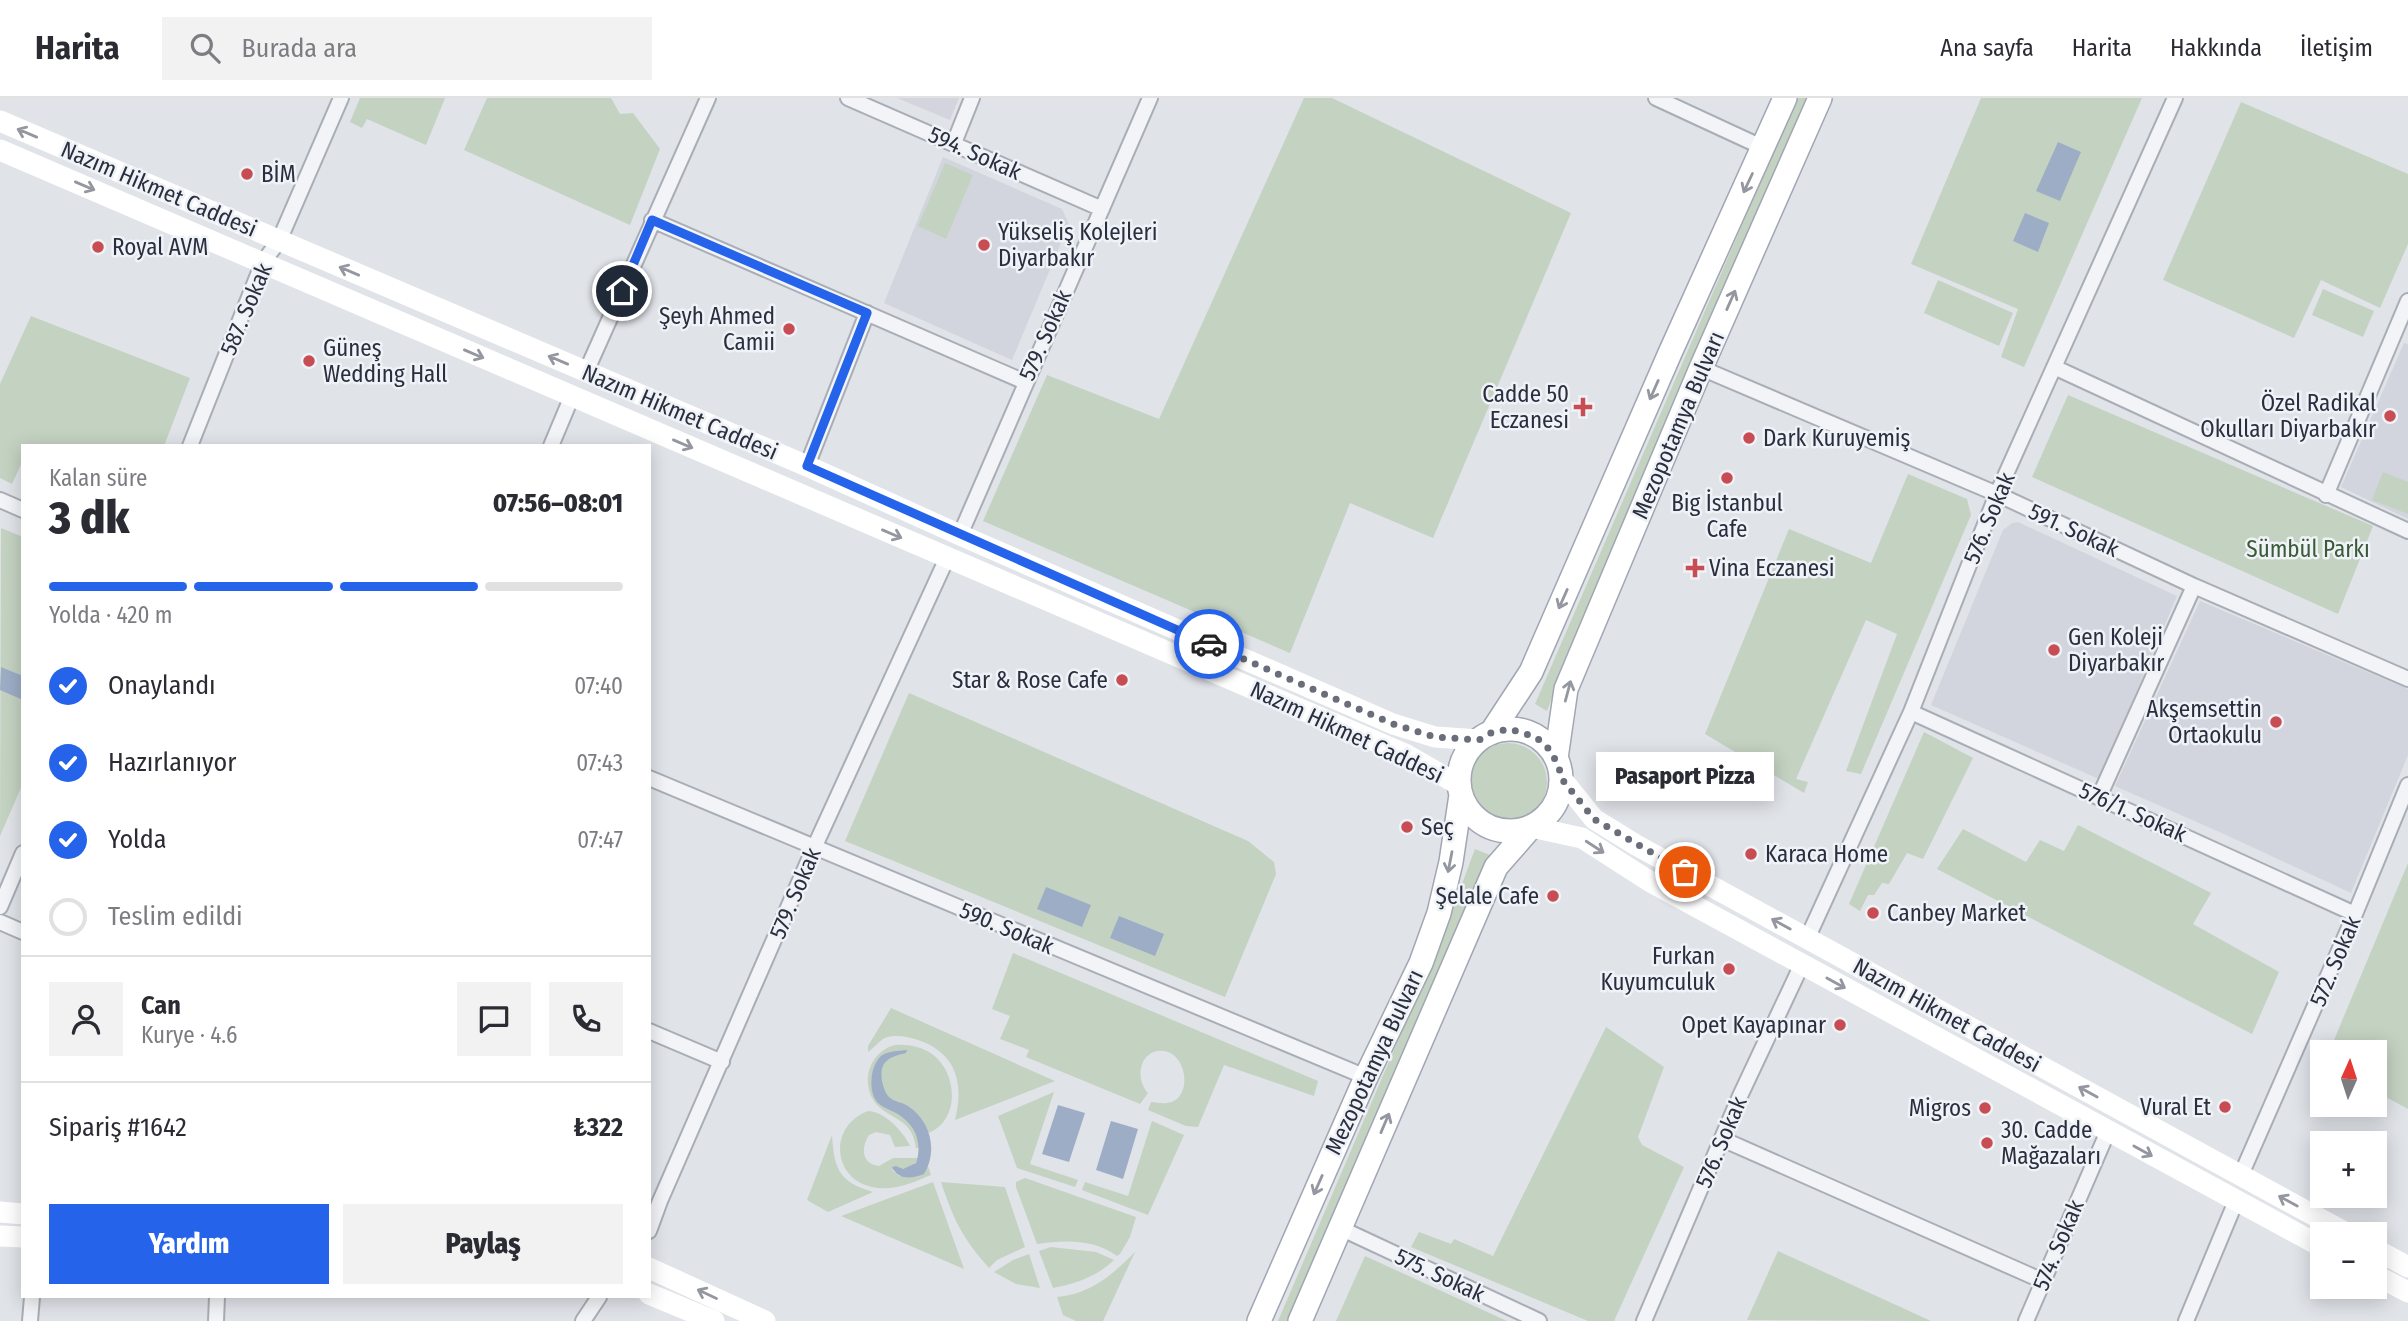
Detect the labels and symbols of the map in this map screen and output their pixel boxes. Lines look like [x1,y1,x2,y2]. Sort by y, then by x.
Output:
street label: 594. Sokak [924,120,1026,186]
one-way arrow [17,126,38,139]
street label: Nazım Hikmet Caddesi [57,135,261,243]
place label: BİM [261,160,296,188]
marker: BİM [239,166,255,182]
one-way arrow [1741,172,1754,193]
one-way arrow [74,180,96,193]
place label: Yükseliş Kolejleri Diyarbakır [998,218,1157,272]
place label: Royal AVM [112,233,208,261]
marker: Yükseliş Kolejleri Diyarbakır [976,237,992,253]
marker: Royal AVM [90,239,106,255]
street label: 587. Sokak [214,259,278,359]
pin [592,261,652,321]
one-way arrow [339,263,360,276]
street label: 579. Sokak [1013,285,1078,385]
one-way arrow [1725,290,1738,311]
place label: Şeyh Ahmed Camii [659,302,775,356]
marker: Şeyh Ahmed Camii [781,321,797,337]
street label: Mezopotamya Bulvarı [1626,327,1730,523]
place label: Güneş Wedding Hall [323,334,447,388]
one-way arrow [463,348,484,361]
marker: Güneş Wedding Hall [301,353,317,369]
one-way arrow [548,353,569,366]
street label: Nazım Hikmet Caddesi [578,358,782,466]
one-way arrow [1647,379,1660,400]
place label: Cadde 50 Eczanesi [1482,380,1569,434]
place label: Özel Radikal Okulları Diyarbakır [2200,389,2376,443]
marker: Cadde 50 Eczanesi [1575,399,1591,415]
marker: Özel Radikal Okulları Diyarbakır [2382,408,2398,424]
place label: Dark Kuruyemiş [1763,424,1911,452]
marker: Dark Kuruyemiş [1741,430,1757,446]
one-way arrow [672,438,693,451]
street label: 576. Sokak [1957,468,2021,568]
marker: Big İstanbul Cafe [1719,470,1735,486]
place label: Big İstanbul Cafe [1671,489,1783,543]
street label: 591. Sokak [2025,497,2124,563]
one-way arrow [881,528,902,541]
park label: Sümbül Parkı [2246,535,2370,563]
place label: Vina Eczanesi [1709,554,1835,582]
marker: Vina Eczanesi [1687,560,1703,576]
one-way arrow [1556,587,1569,609]
courier [1174,609,1244,679]
place label: Gen Koleji Diyarbakır [2068,623,2164,677]
marker: Gen Koleji Diyarbakır [2046,642,2062,658]
place label: Star & Rose Cafe [952,666,1108,694]
marker: Star & Rose Cafe [1114,672,1130,688]
street label: Nazım Hikmet Caddesi [1246,675,1448,789]
one-way arrow [1562,680,1575,702]
place label: Akşemsettin Ortaokulu [2146,695,2262,749]
marker: Akşemsettin Ortaokulu [2268,714,2284,730]
callout: Pasaport Pizza [1596,753,1774,802]
street label: 576/1. Sokak [2075,776,2191,848]
place label: Seç [1421,813,1454,841]
marker: Seç [1399,819,1415,835]
one-way arrow [1585,840,1605,854]
place label: Karaca Home [1765,840,1888,868]
pin [1655,842,1715,902]
street label: 579. Sokak [763,843,827,943]
marker: Karaca Home [1743,846,1759,862]
one-way arrow [1443,850,1457,873]
place label: Şelale Cafe [1436,882,1539,910]
marker: Şelale Cafe [1545,888,1561,904]
street label: 590. Sokak [956,896,1059,960]
place label: Canbey Market [1887,899,2027,927]
marker: Canbey Market [1865,905,1881,921]
street label: 572. Sokak [2303,911,2367,1010]
one-way arrow [1771,917,1792,931]
place label: Furkan Kuyumculuk [1601,942,1715,996]
street label: Nazım Hikmet Caddesi [1848,952,2046,1078]
marker: Furkan Kuyumculuk [1721,961,1737,977]
street label: Mezopotamya Bulvarı [1319,965,1429,1159]
one-way arrow [1825,976,1846,990]
place label: Opet Kayapınar [1681,1011,1826,1039]
marker: Opet Kayapınar [1832,1017,1848,1033]
north arrow [2310,1040,2387,1116]
one-way arrow [2078,1085,2099,1098]
street label: 576. Sokak [1689,1092,1753,1192]
place label: Vural Et [2140,1093,2211,1121]
place label: Migros [1909,1094,1971,1122]
marker: Vural Et [2217,1099,2233,1115]
marker: Migros [1977,1100,1993,1116]
one-way arrow [1379,1113,1392,1135]
place label: 30. Cadde Mağazaları [2001,1116,2101,1170]
marker: 30. Cadde Mağazaları [1979,1135,1995,1151]
one-way arrow [2132,1144,2153,1158]
one-way arrow [1311,1174,1324,1195]
one-way arrow [2278,1194,2299,1207]
street label: 574. Sokak [2026,1195,2090,1295]
street label: 575. Sokak [1391,1242,1490,1308]
one-way arrow [697,1287,718,1300]

